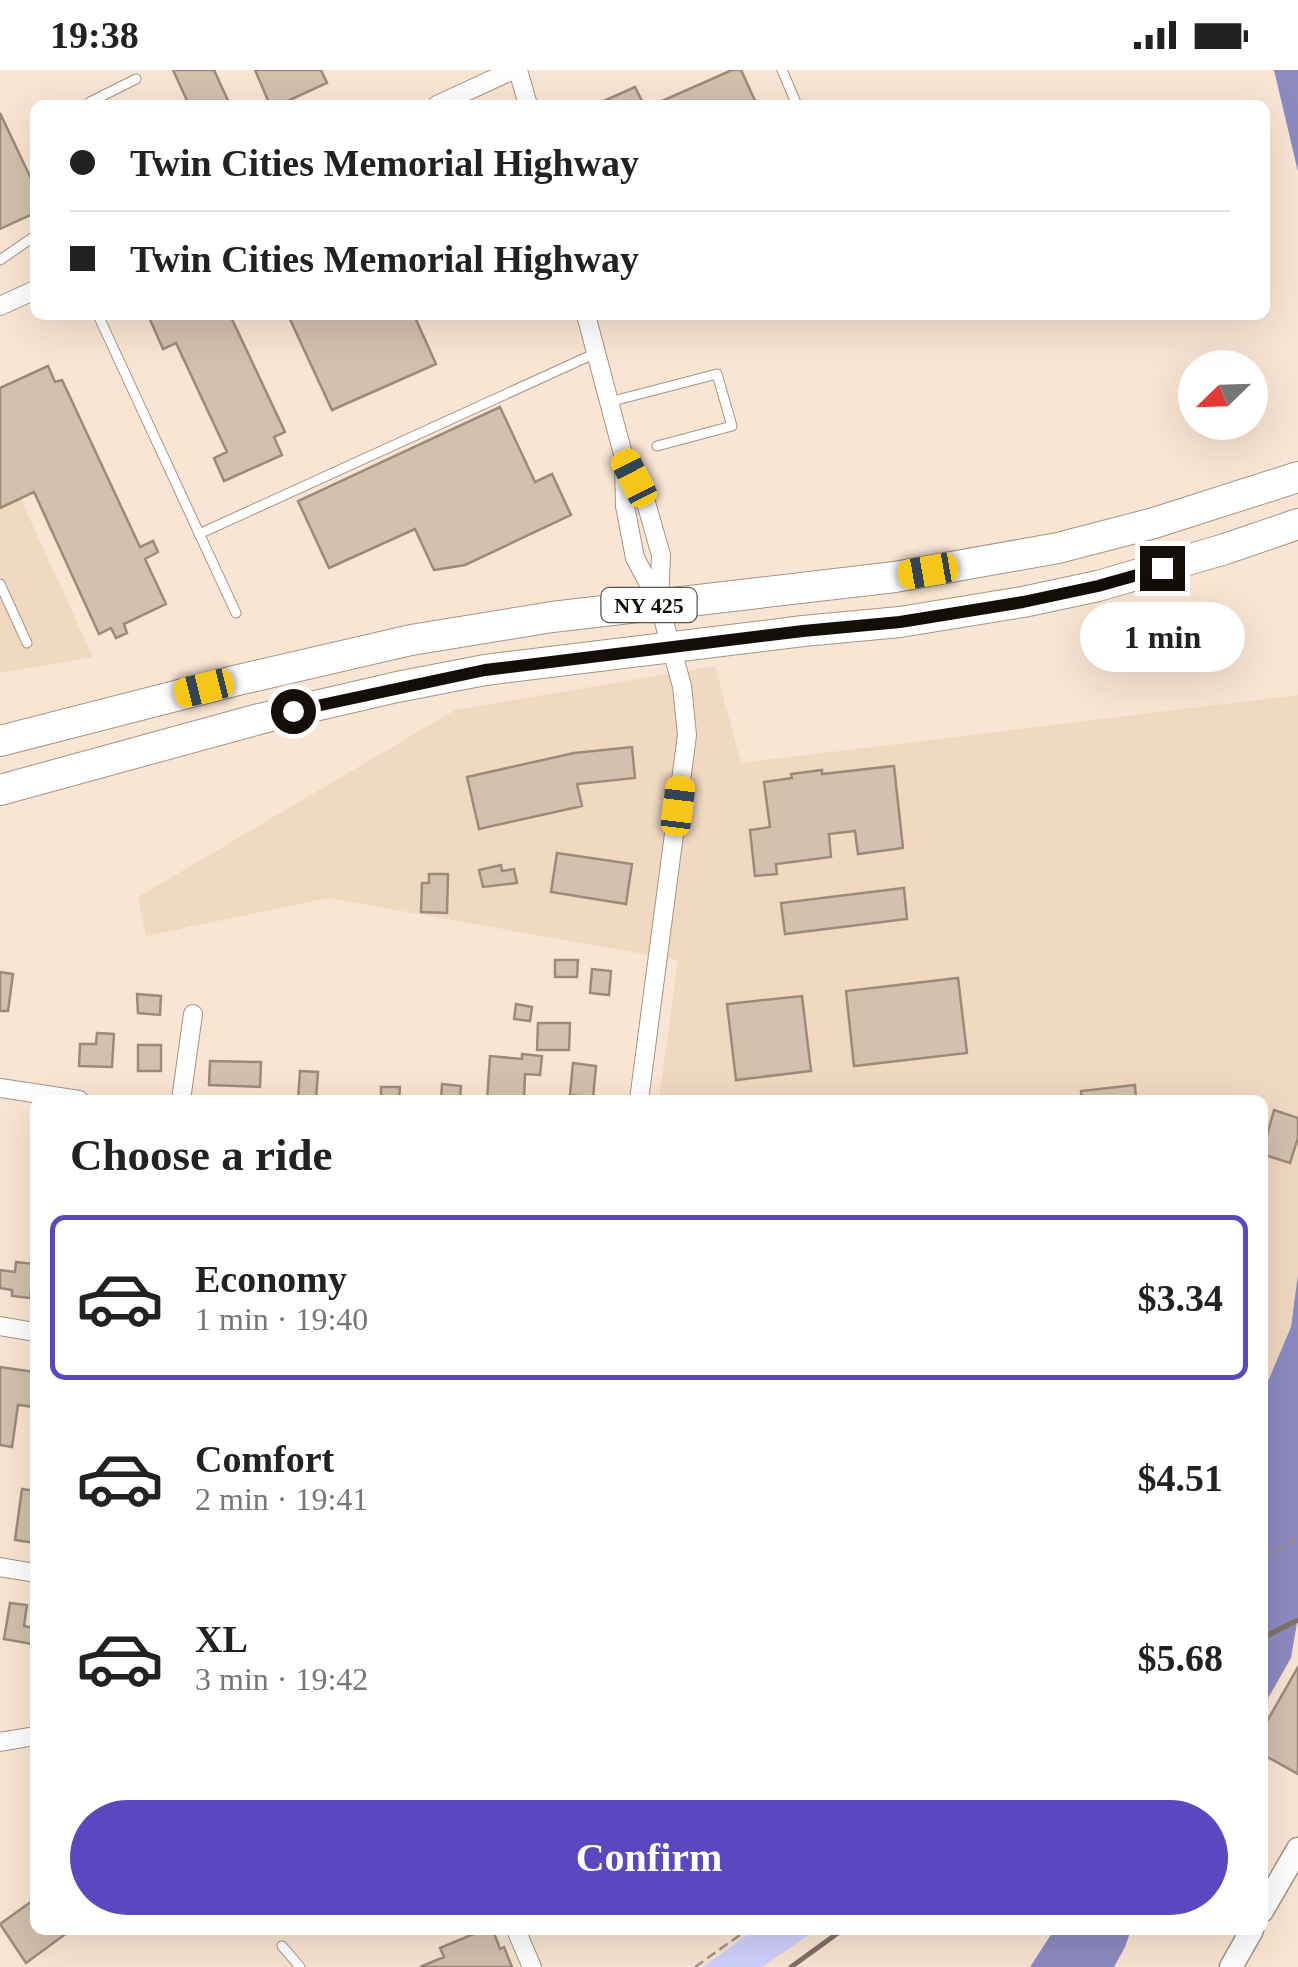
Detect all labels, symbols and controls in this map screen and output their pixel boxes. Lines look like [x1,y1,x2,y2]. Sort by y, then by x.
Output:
text: 19:38 [50,14,139,56]
text: Twin Cities Memorial Highway [130,142,639,184]
text: Twin Cities Memorial Highway [130,238,639,280]
north arrow [1178,350,1268,440]
map controls [1178,350,1268,440]
car [607,444,661,512]
route end [1140,546,1185,591]
car [896,551,960,591]
road number: NY 425 [602,588,696,622]
callout: 1 min [1080,603,1244,673]
text: 1 min [1124,619,1201,655]
car [171,666,237,710]
route start [271,689,316,734]
car [659,774,697,838]
text: Choose a ride [70,1130,333,1180]
icon: car [75,1253,165,1343]
text: Economy [195,1258,347,1300]
text: $3.34 [1138,1277,1223,1319]
text: 1 min · 19:40 [195,1301,368,1337]
icon: car [75,1433,165,1523]
text: Comfort [195,1438,334,1480]
text: $4.51 [1138,1457,1223,1499]
text: 2 min · 19:41 [195,1481,368,1517]
icon: car [75,1613,165,1703]
text: XL [195,1618,248,1660]
text: $5.68 [1138,1637,1223,1679]
text: 3 min · 19:42 [195,1661,368,1697]
button: Confirm [70,1800,1228,1915]

